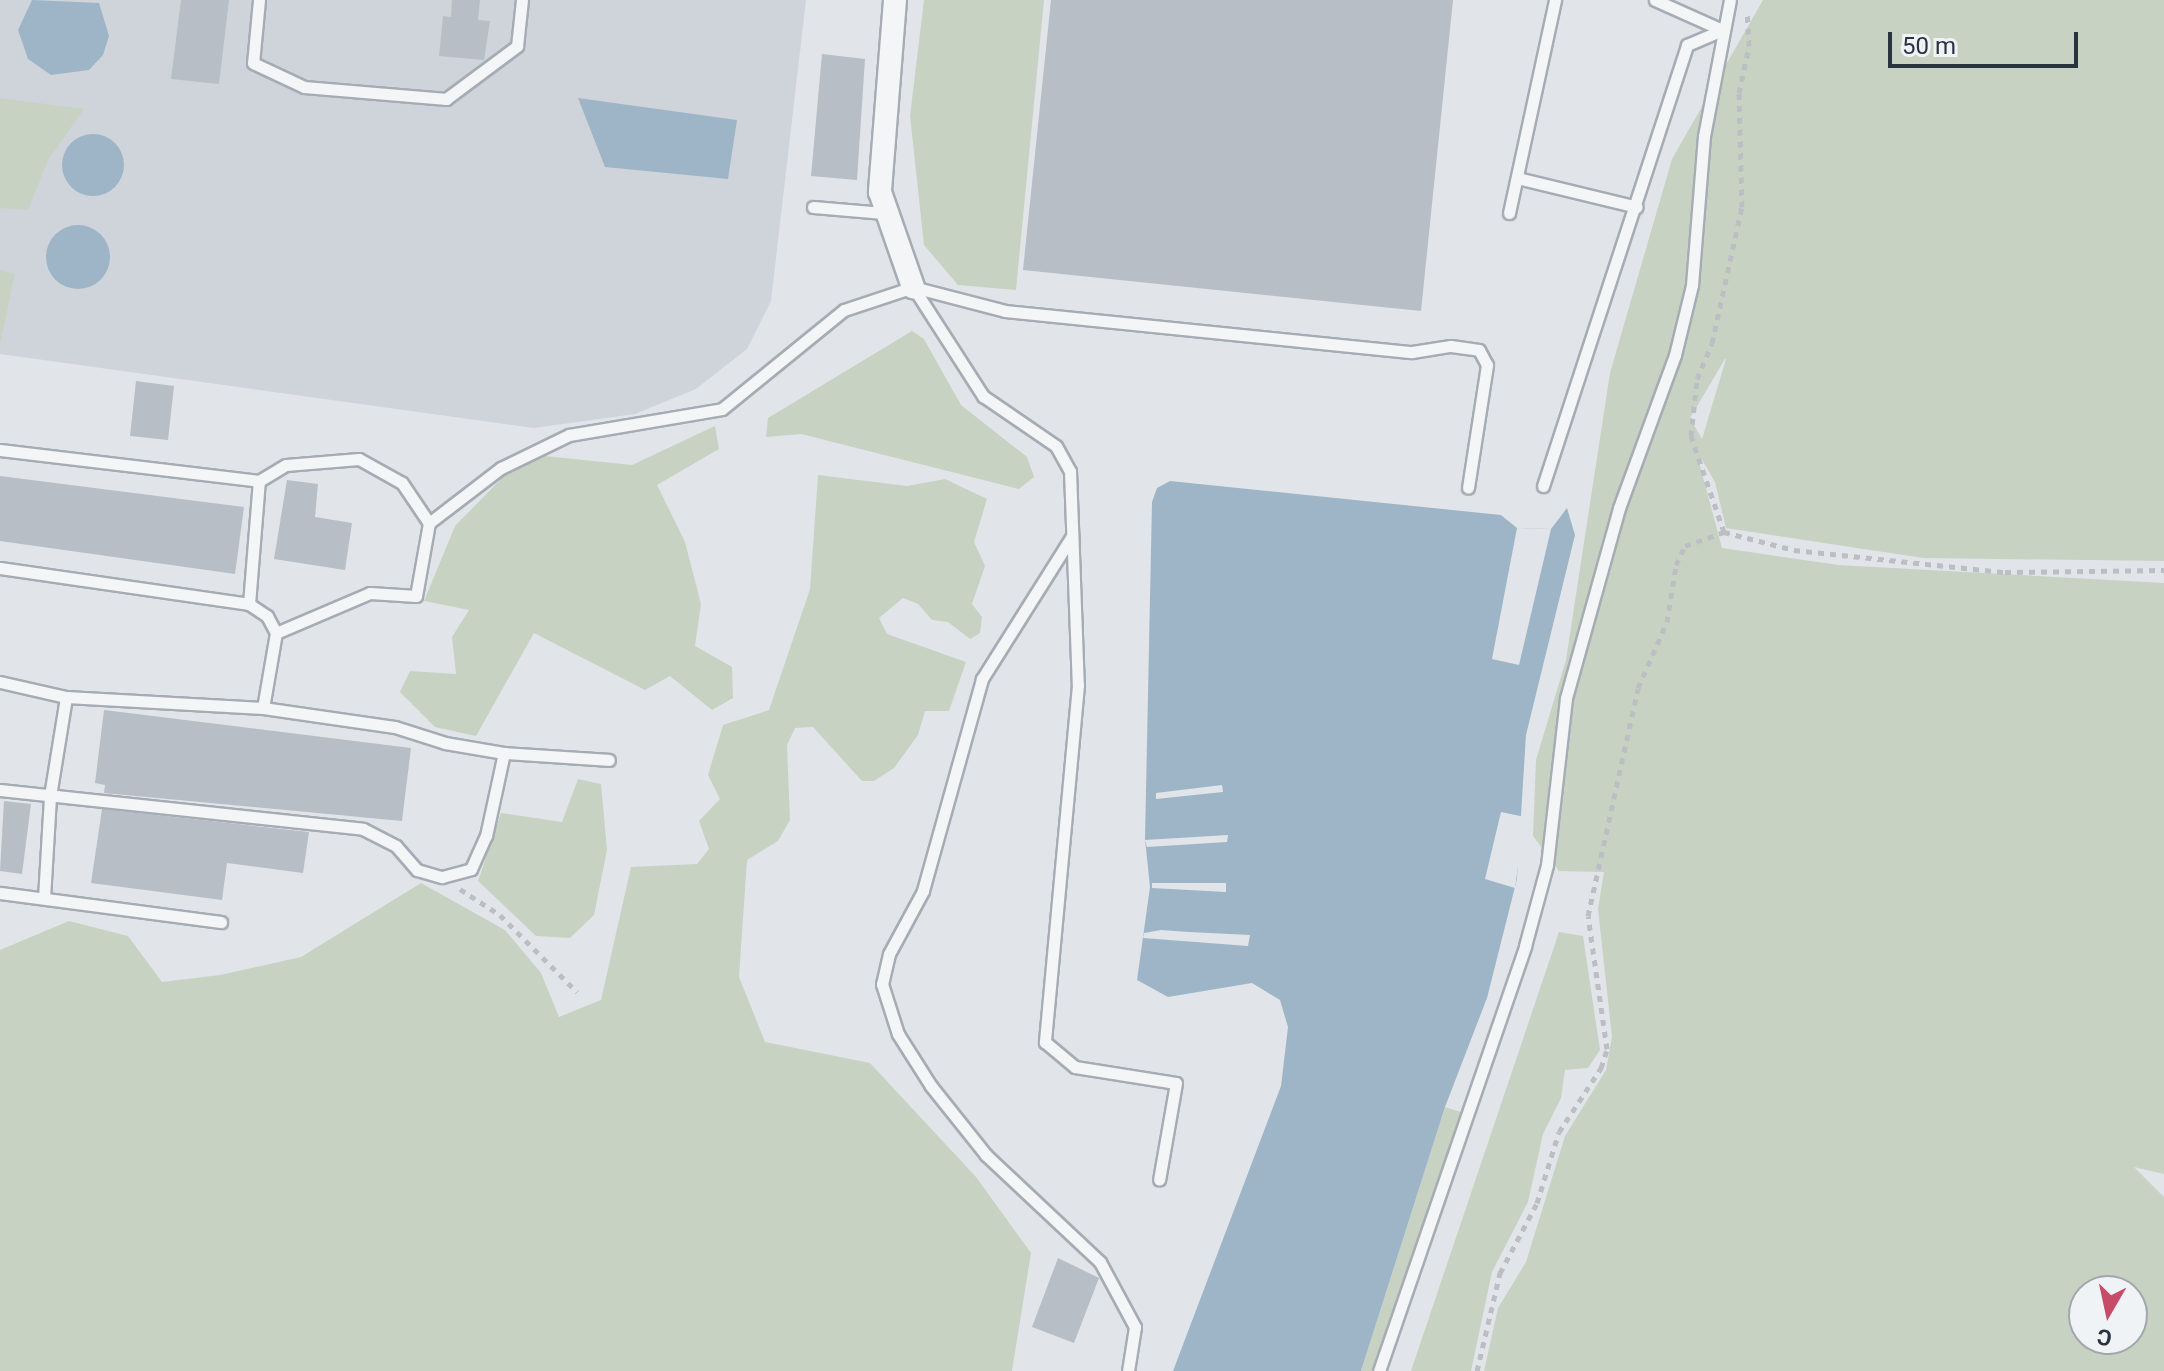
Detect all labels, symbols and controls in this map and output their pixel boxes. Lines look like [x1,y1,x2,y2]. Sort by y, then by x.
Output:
scale bar [1892,16,2082,66]
text: 50 m [1902,32,1956,60]
north arrow [2068,1275,2148,1355]
text: С [2095,1324,2114,1351]

